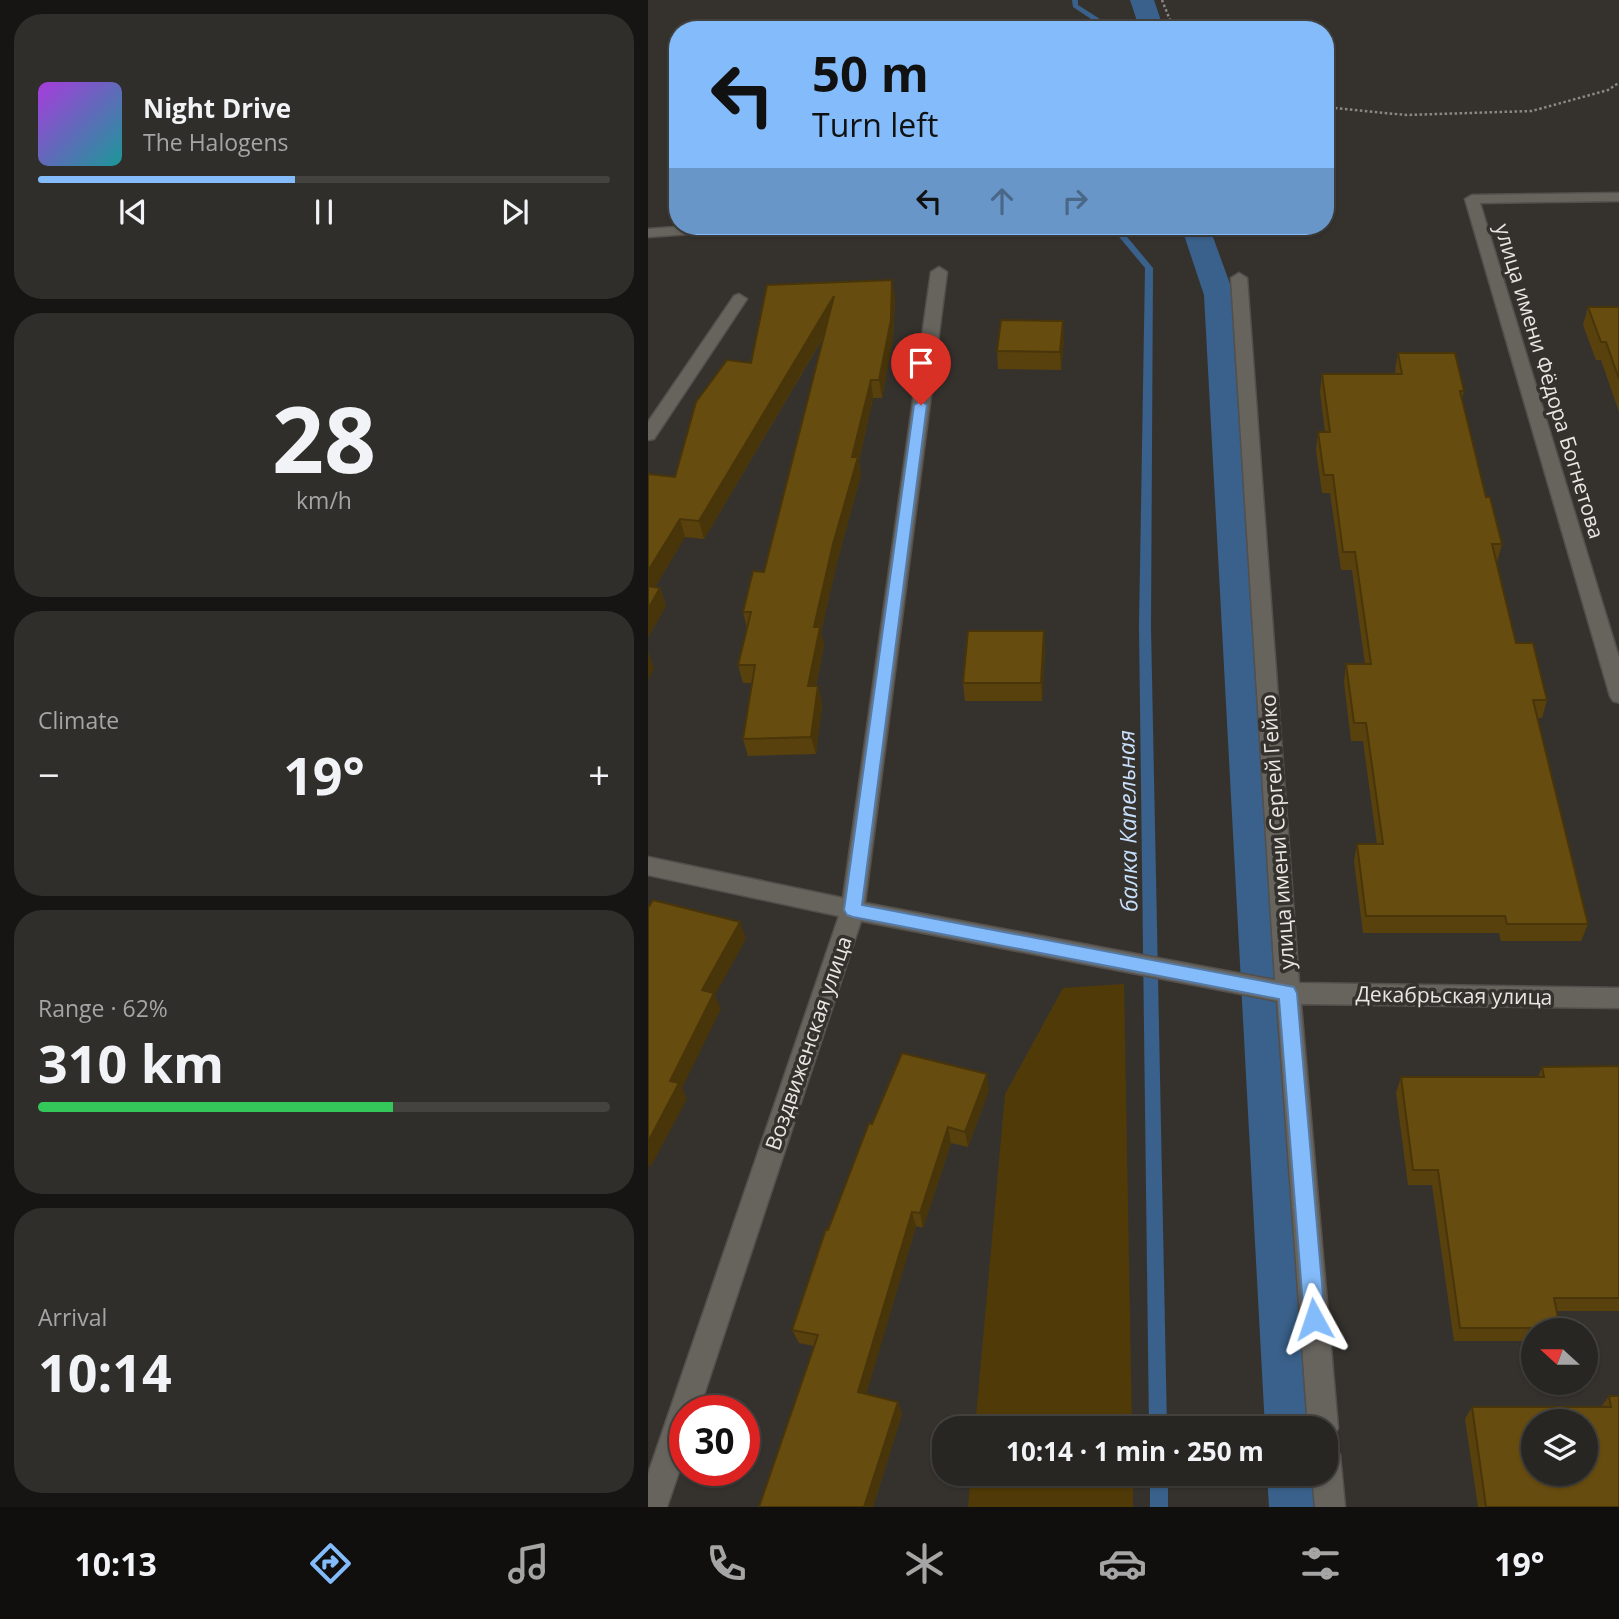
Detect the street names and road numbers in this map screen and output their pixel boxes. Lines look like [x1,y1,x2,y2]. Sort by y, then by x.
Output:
street label: улица имени Фёдора Богнетова [1489,220,1611,542]
street label: улица имени Сергей Гейко [1253,693,1301,971]
street label: Воздвиженская улица [758,932,858,1154]
street label: Декабрьская улица [1355,979,1553,1011]

